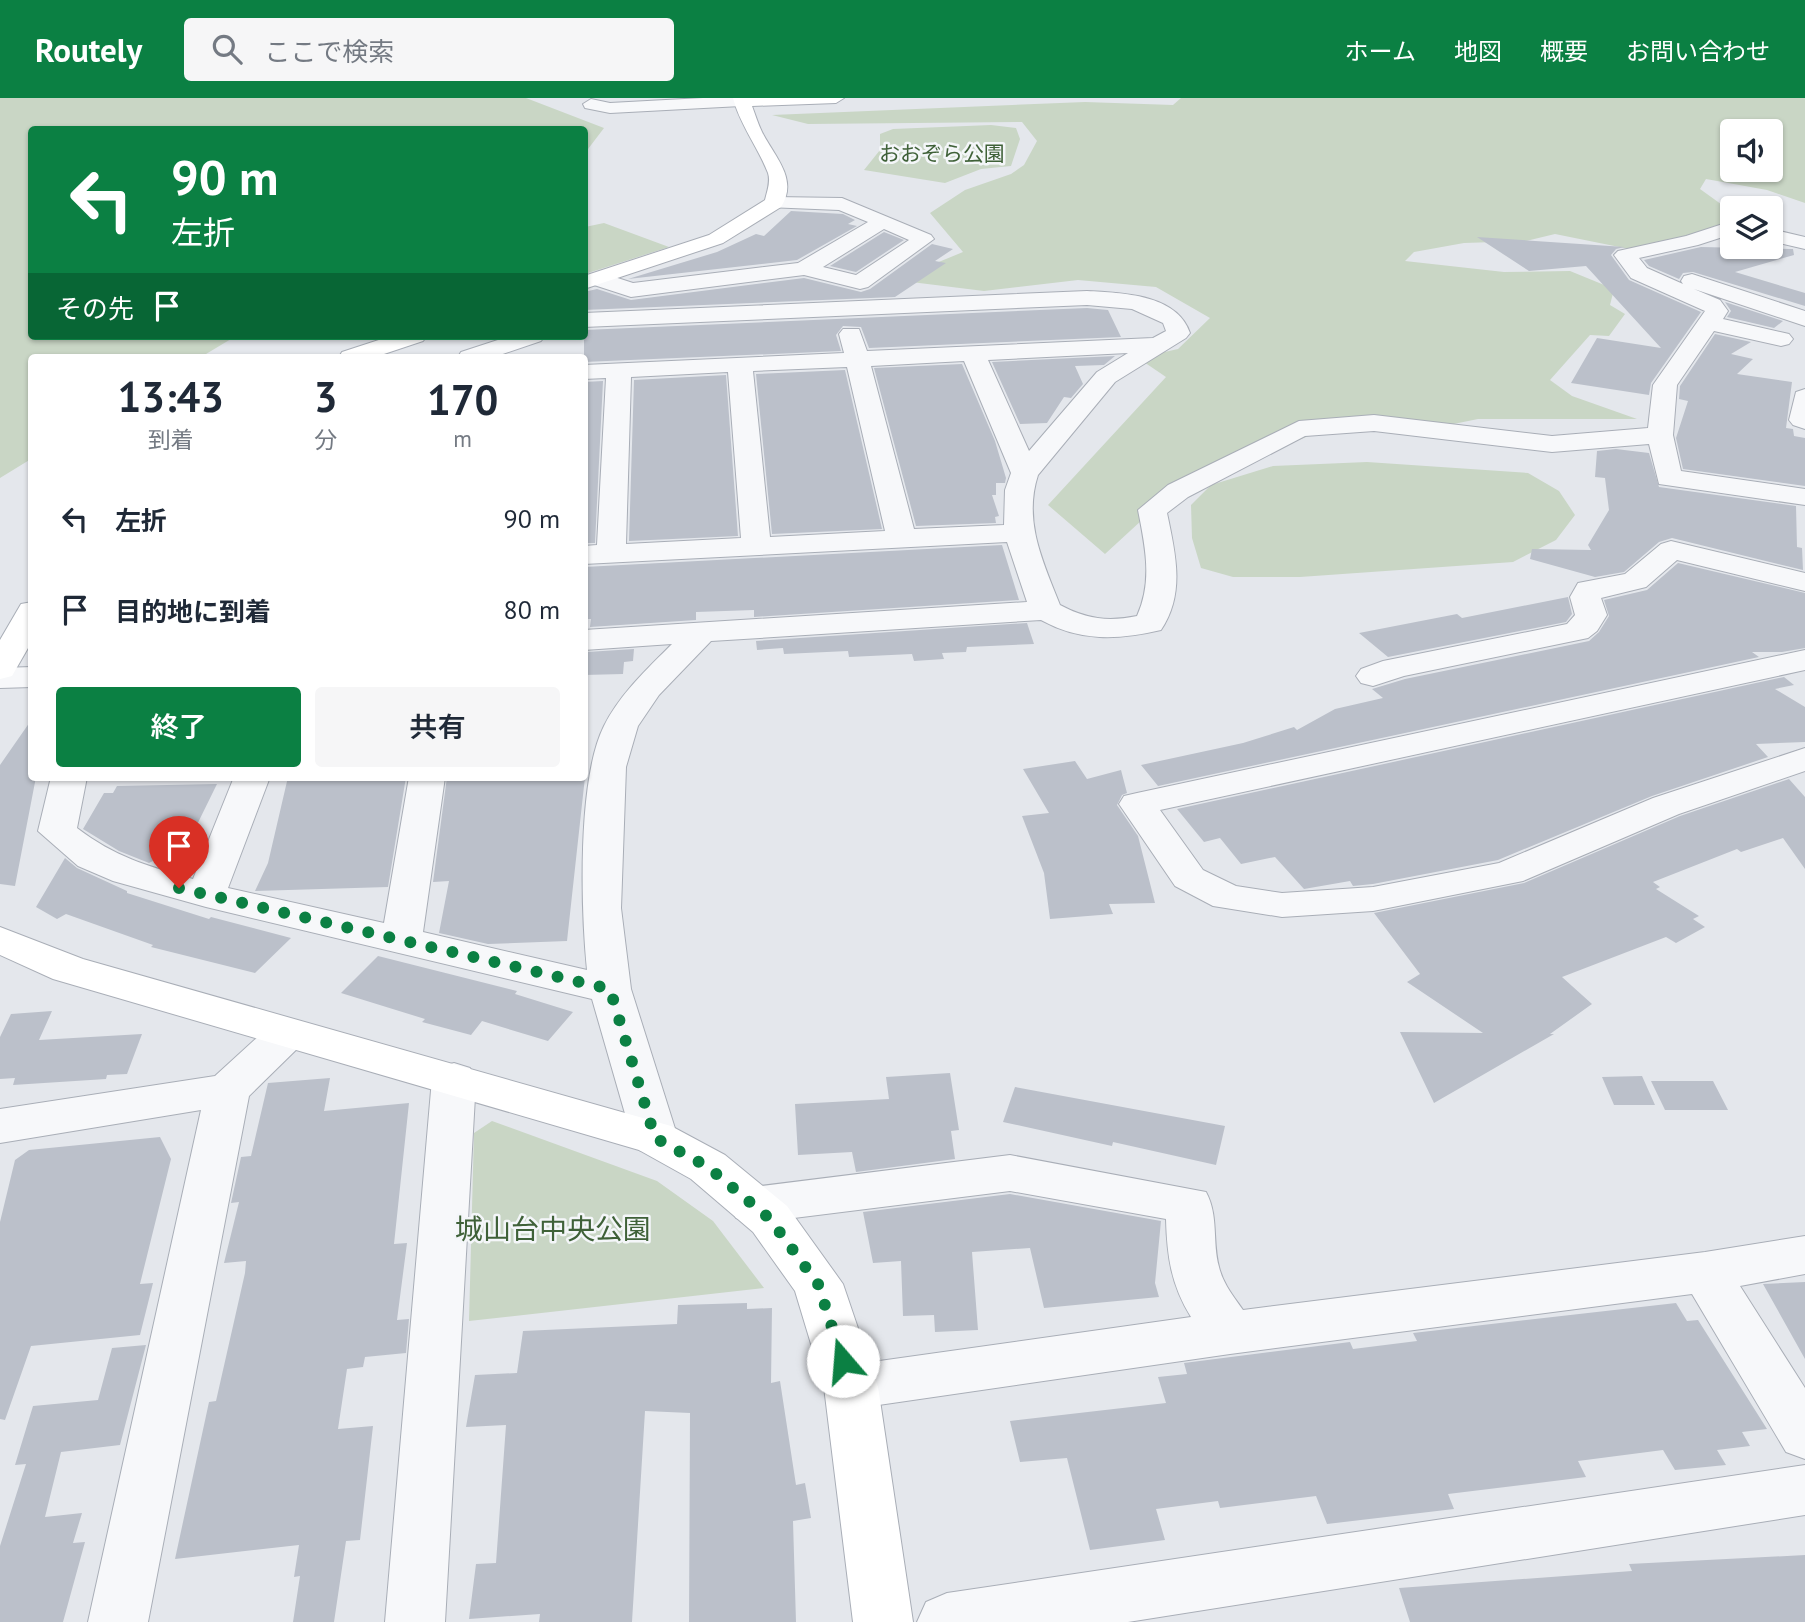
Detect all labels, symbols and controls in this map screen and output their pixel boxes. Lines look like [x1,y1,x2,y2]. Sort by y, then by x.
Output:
search box [184,18,674,81]
text: Routely [35,28,142,71]
icon: search [208,30,246,68]
text: ここで検索 [264,35,394,68]
text: ホーム [1345,36,1416,67]
text: 地図 [1454,36,1502,67]
text: 概要 [1540,36,1588,67]
text: お問い合わせ [1626,36,1770,67]
map controls [1720,119,1783,259]
button: sound [1720,119,1783,182]
park label: おおぞら公園 [879,140,1005,167]
text: 90 m [171,145,278,209]
icon: left [56,154,147,245]
button: layers [1720,196,1783,259]
text: 左折 [171,211,235,253]
icon: arrive [148,287,186,325]
text: その先 [56,292,134,325]
text: 13:43 [118,369,224,424]
text: 3 [314,369,337,424]
text: 170 [427,372,498,427]
text: m [453,424,472,453]
text: 到着 [148,425,194,454]
text: 分 [314,425,337,454]
icon: left [56,500,94,538]
text: 90 m [504,502,560,535]
text: 左折 [115,504,167,537]
icon: arrive [56,591,94,629]
text: 80 m [504,593,560,626]
text: 目的地に到着 [115,595,271,628]
button: 終了 [56,687,301,767]
button: 共有 [315,687,560,767]
pin [149,816,209,888]
icon: arrive [160,827,198,865]
park label: 城山台中央公園 [455,1210,651,1247]
position arrow [806,1324,880,1398]

